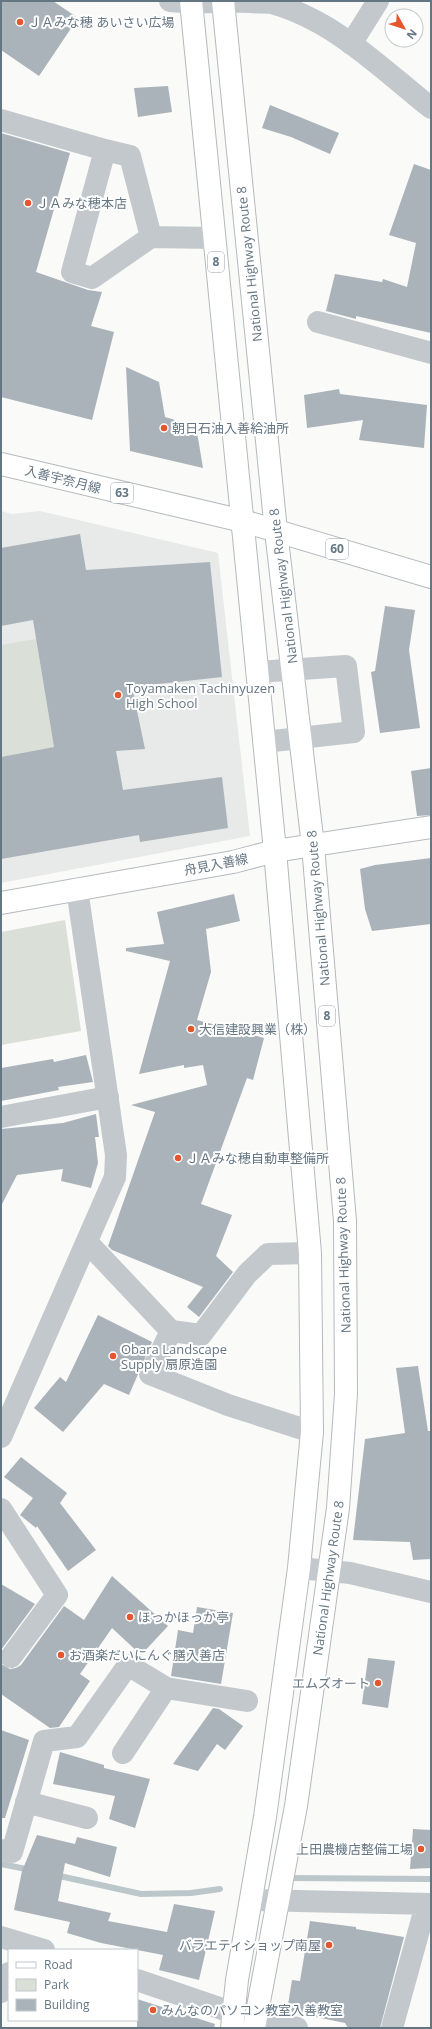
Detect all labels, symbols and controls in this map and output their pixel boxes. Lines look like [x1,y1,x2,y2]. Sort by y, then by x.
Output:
north arrow [384,8,424,48]
place label: ＪＡみな穂 あいさい広場 [28,13,174,31]
marker: ＪＡみな穂 あいさい広場 [15,17,25,27]
text: N [404,26,421,43]
street label: National Highway Route 8 [232,185,266,343]
place label: ＪＡみな穂本店 [36,194,127,212]
marker: ＪＡみな穂本店 [23,198,33,208]
road number: 8 [208,252,224,272]
place label: 朝日石油入善給油所 [172,419,289,437]
marker: 朝日石油入善給油所 [159,423,169,433]
street label: 入善宇奈月線 [23,461,103,497]
road number: 63 [111,483,133,503]
street label: National Highway Route 8 [265,507,301,665]
road number: 60 [326,539,348,559]
place label: Toyamaken Tachinyuzen High School [126,679,275,712]
marker: Toyamaken Tachinyuzen High School [113,690,123,700]
street label: National Highway Route 8 [302,829,334,987]
street label: 舟見入善線 [182,849,250,879]
road number: 8 [319,1006,335,1026]
place label: 大信建設興業（株） [199,1020,316,1038]
marker: 大信建設興業（株） [186,1024,196,1034]
place label: ＪＡみな穂自動車整備所 [186,1149,329,1167]
marker: ＪＡみな穂自動車整備所 [173,1153,183,1163]
street label: National Highway Route 8 [331,1177,355,1333]
place label: Obara Landscape Supply 扇原造園 [121,1340,227,1373]
marker: Obara Landscape Supply 扇原造園 [108,1351,118,1361]
street label: National Highway Route 8 [308,1499,348,1657]
place label: ほっかほっか亭 [138,1608,229,1626]
marker: ほっかほっか亭 [125,1612,135,1622]
place label: お酒楽だいにんぐ膳入善店 [69,1646,225,1664]
marker: お酒楽だいにんぐ膳入善店 [56,1650,66,1660]
place label: エムズオート [292,1674,370,1692]
marker: エムズオート [373,1678,383,1688]
place label: 上田農機店整備工場 [296,1840,413,1858]
marker: 上田農機店整備工場 [416,1844,426,1854]
place label: バラエティショップ南屋 [179,1936,321,1954]
marker: バラエティショップ南屋 [324,1940,334,1950]
legend [8,1949,138,2021]
text: Road [44,1956,73,1973]
text: Park [44,1976,70,1993]
text: Building [44,1996,90,2013]
place label: みんなのパソコン教室入善教室 [161,2001,343,2019]
marker: みんなのパソコン教室入善教室 [148,2005,158,2015]

